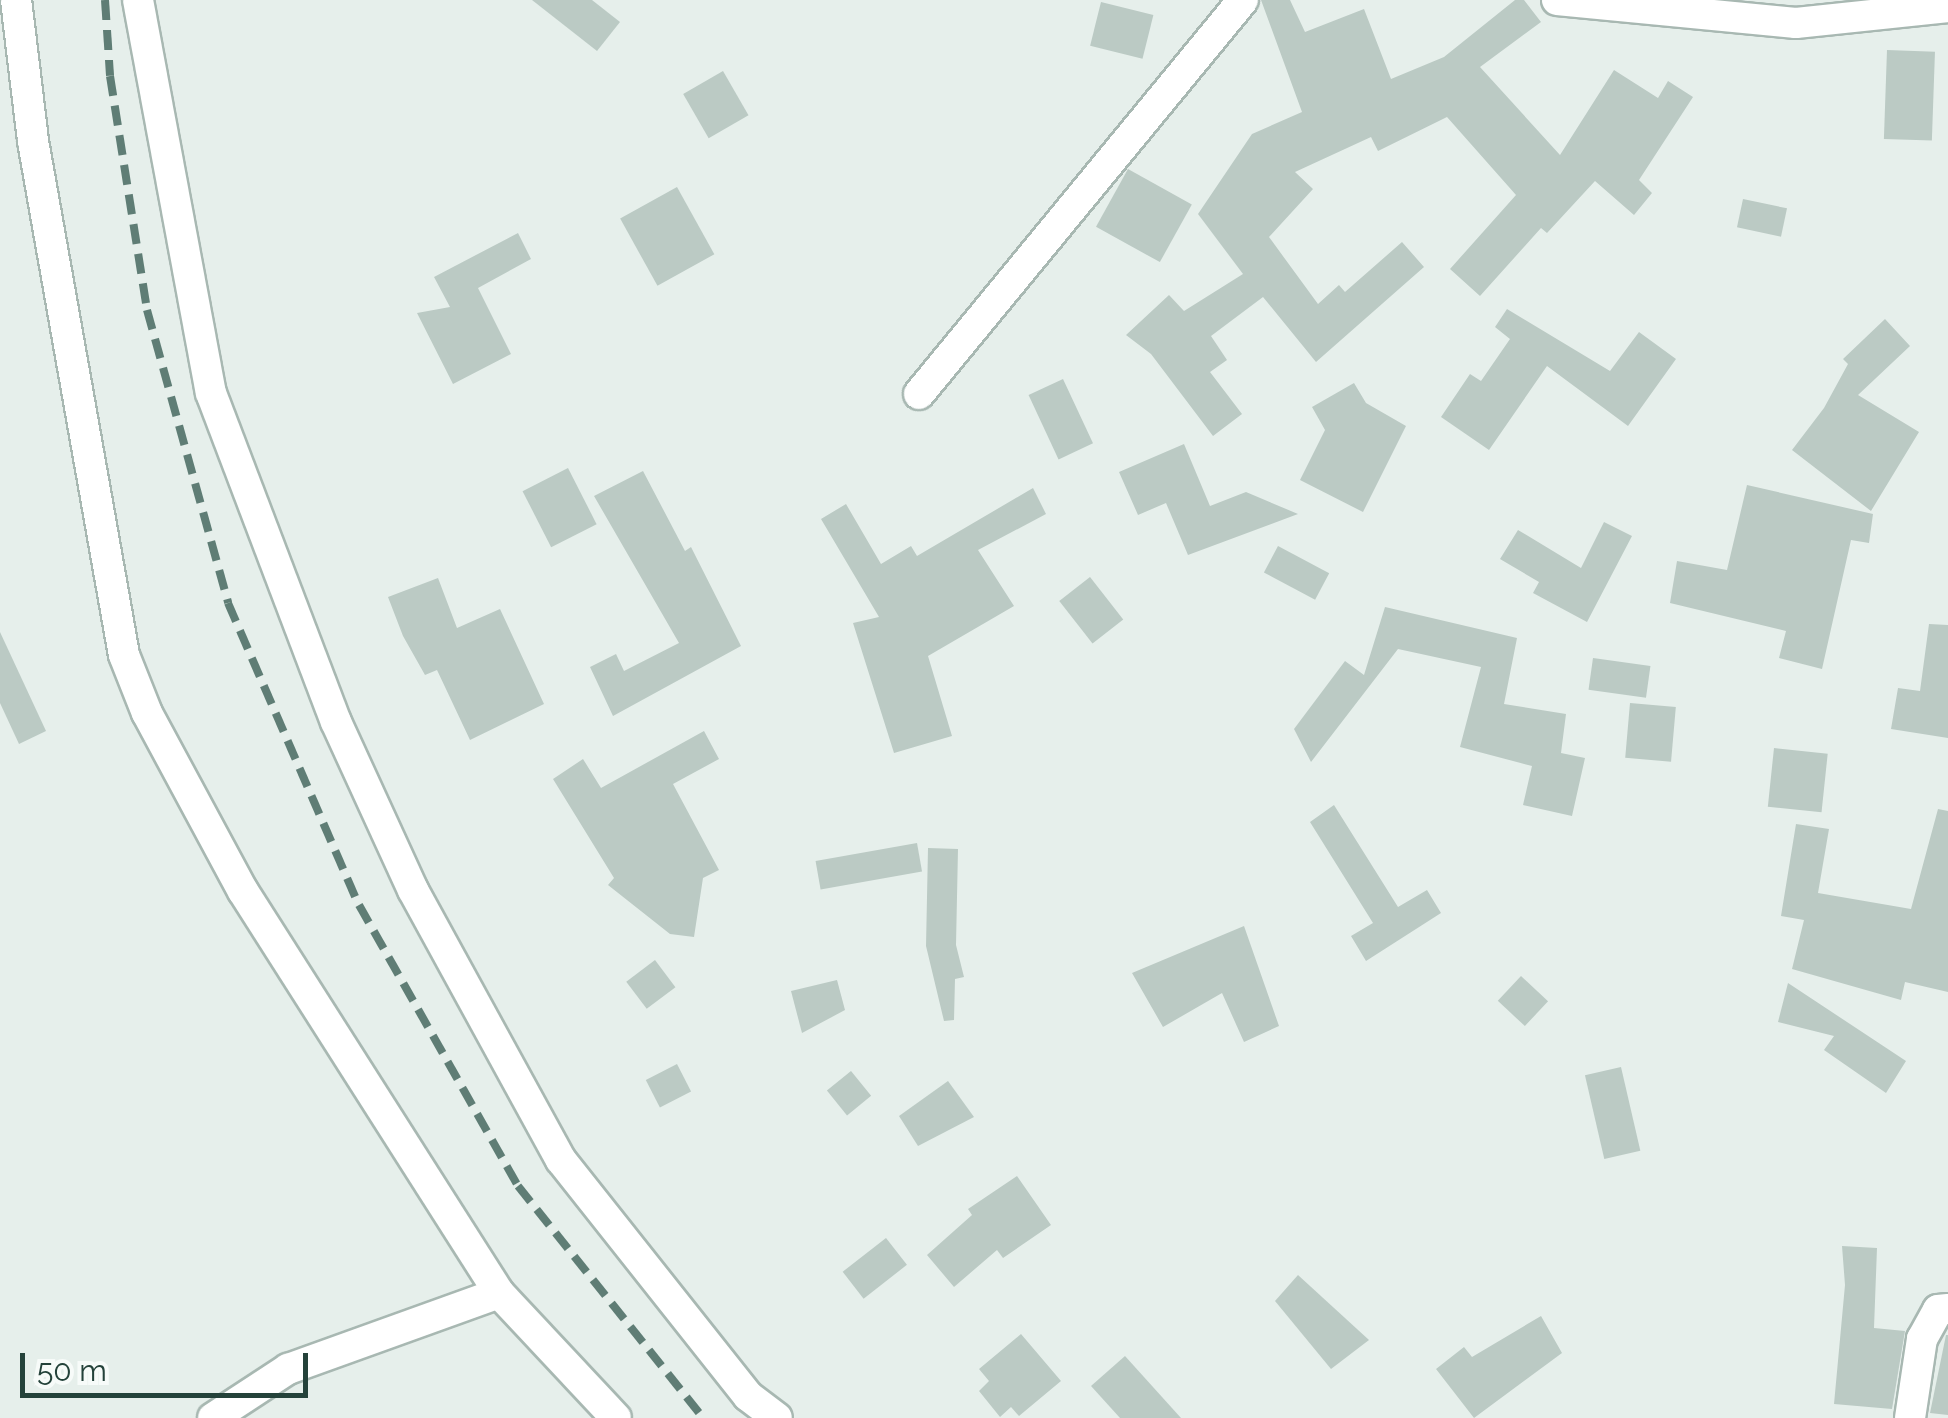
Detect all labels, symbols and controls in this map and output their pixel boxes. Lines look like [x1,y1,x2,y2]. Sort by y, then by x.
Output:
scale bar [25,1333,312,1395]
text: 50 m [37,1353,107,1388]

